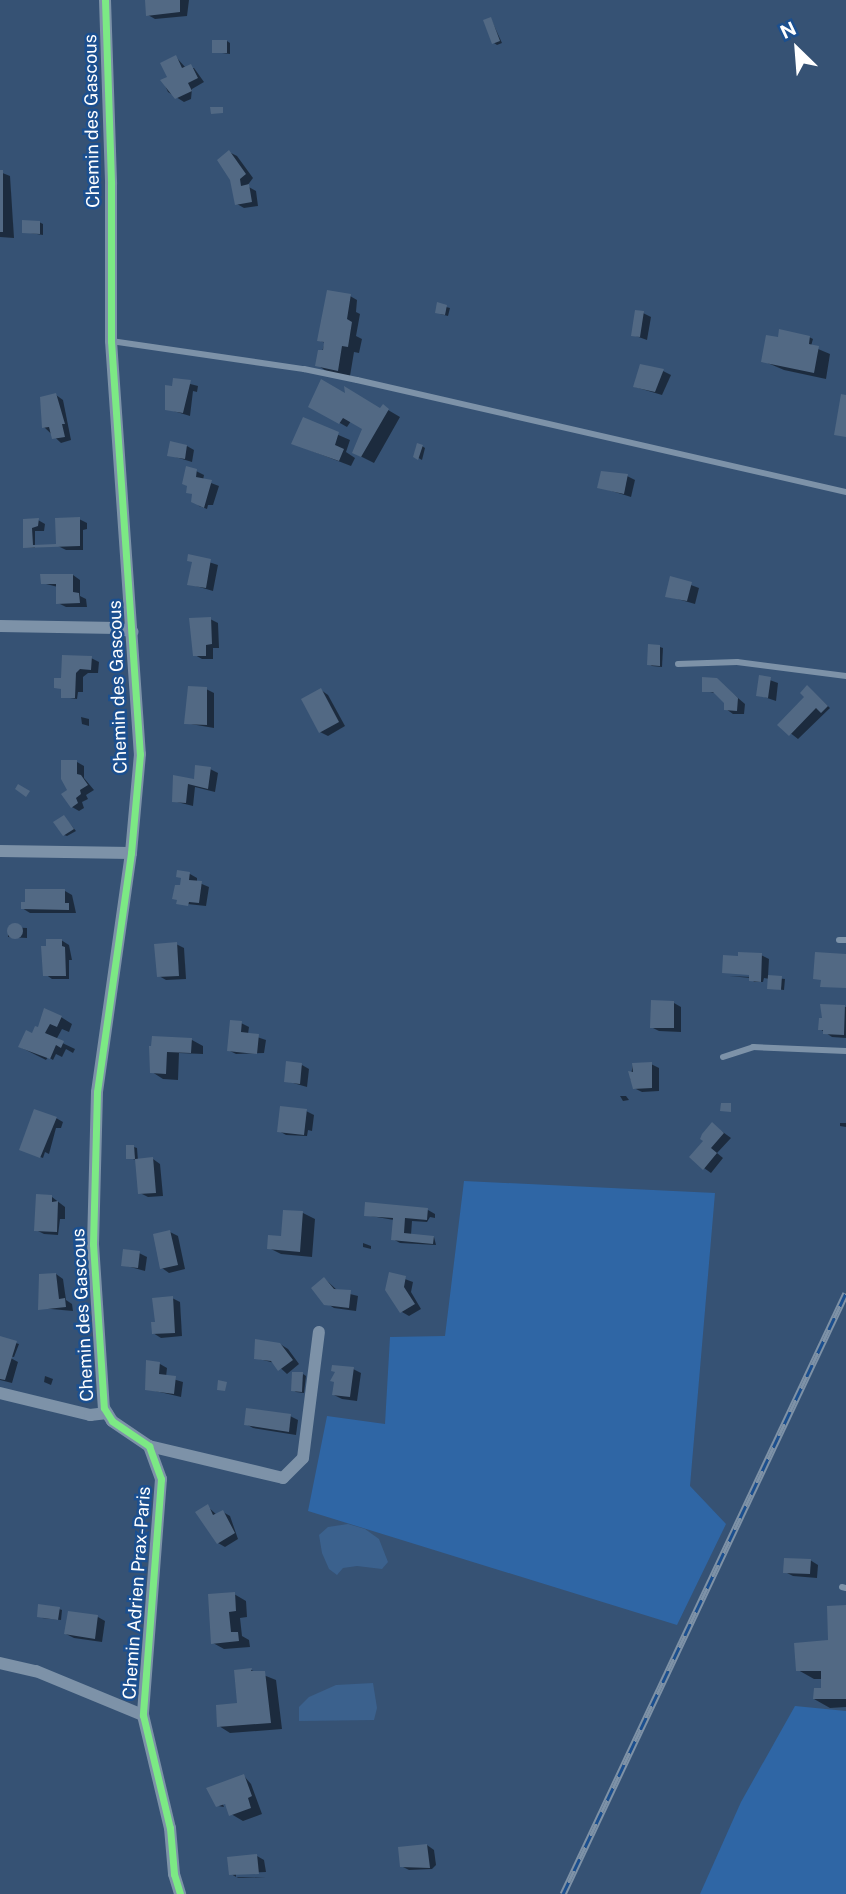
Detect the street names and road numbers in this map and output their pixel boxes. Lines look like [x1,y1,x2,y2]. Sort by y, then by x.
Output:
street label: Chemin des Gascous [80,34,104,208]
street label: Chemin des Gascous [104,600,132,774]
street label: Chemin des Gascous [68,1228,98,1402]
street label: Chemin Adrien Prax-Paris [119,1486,155,1700]

